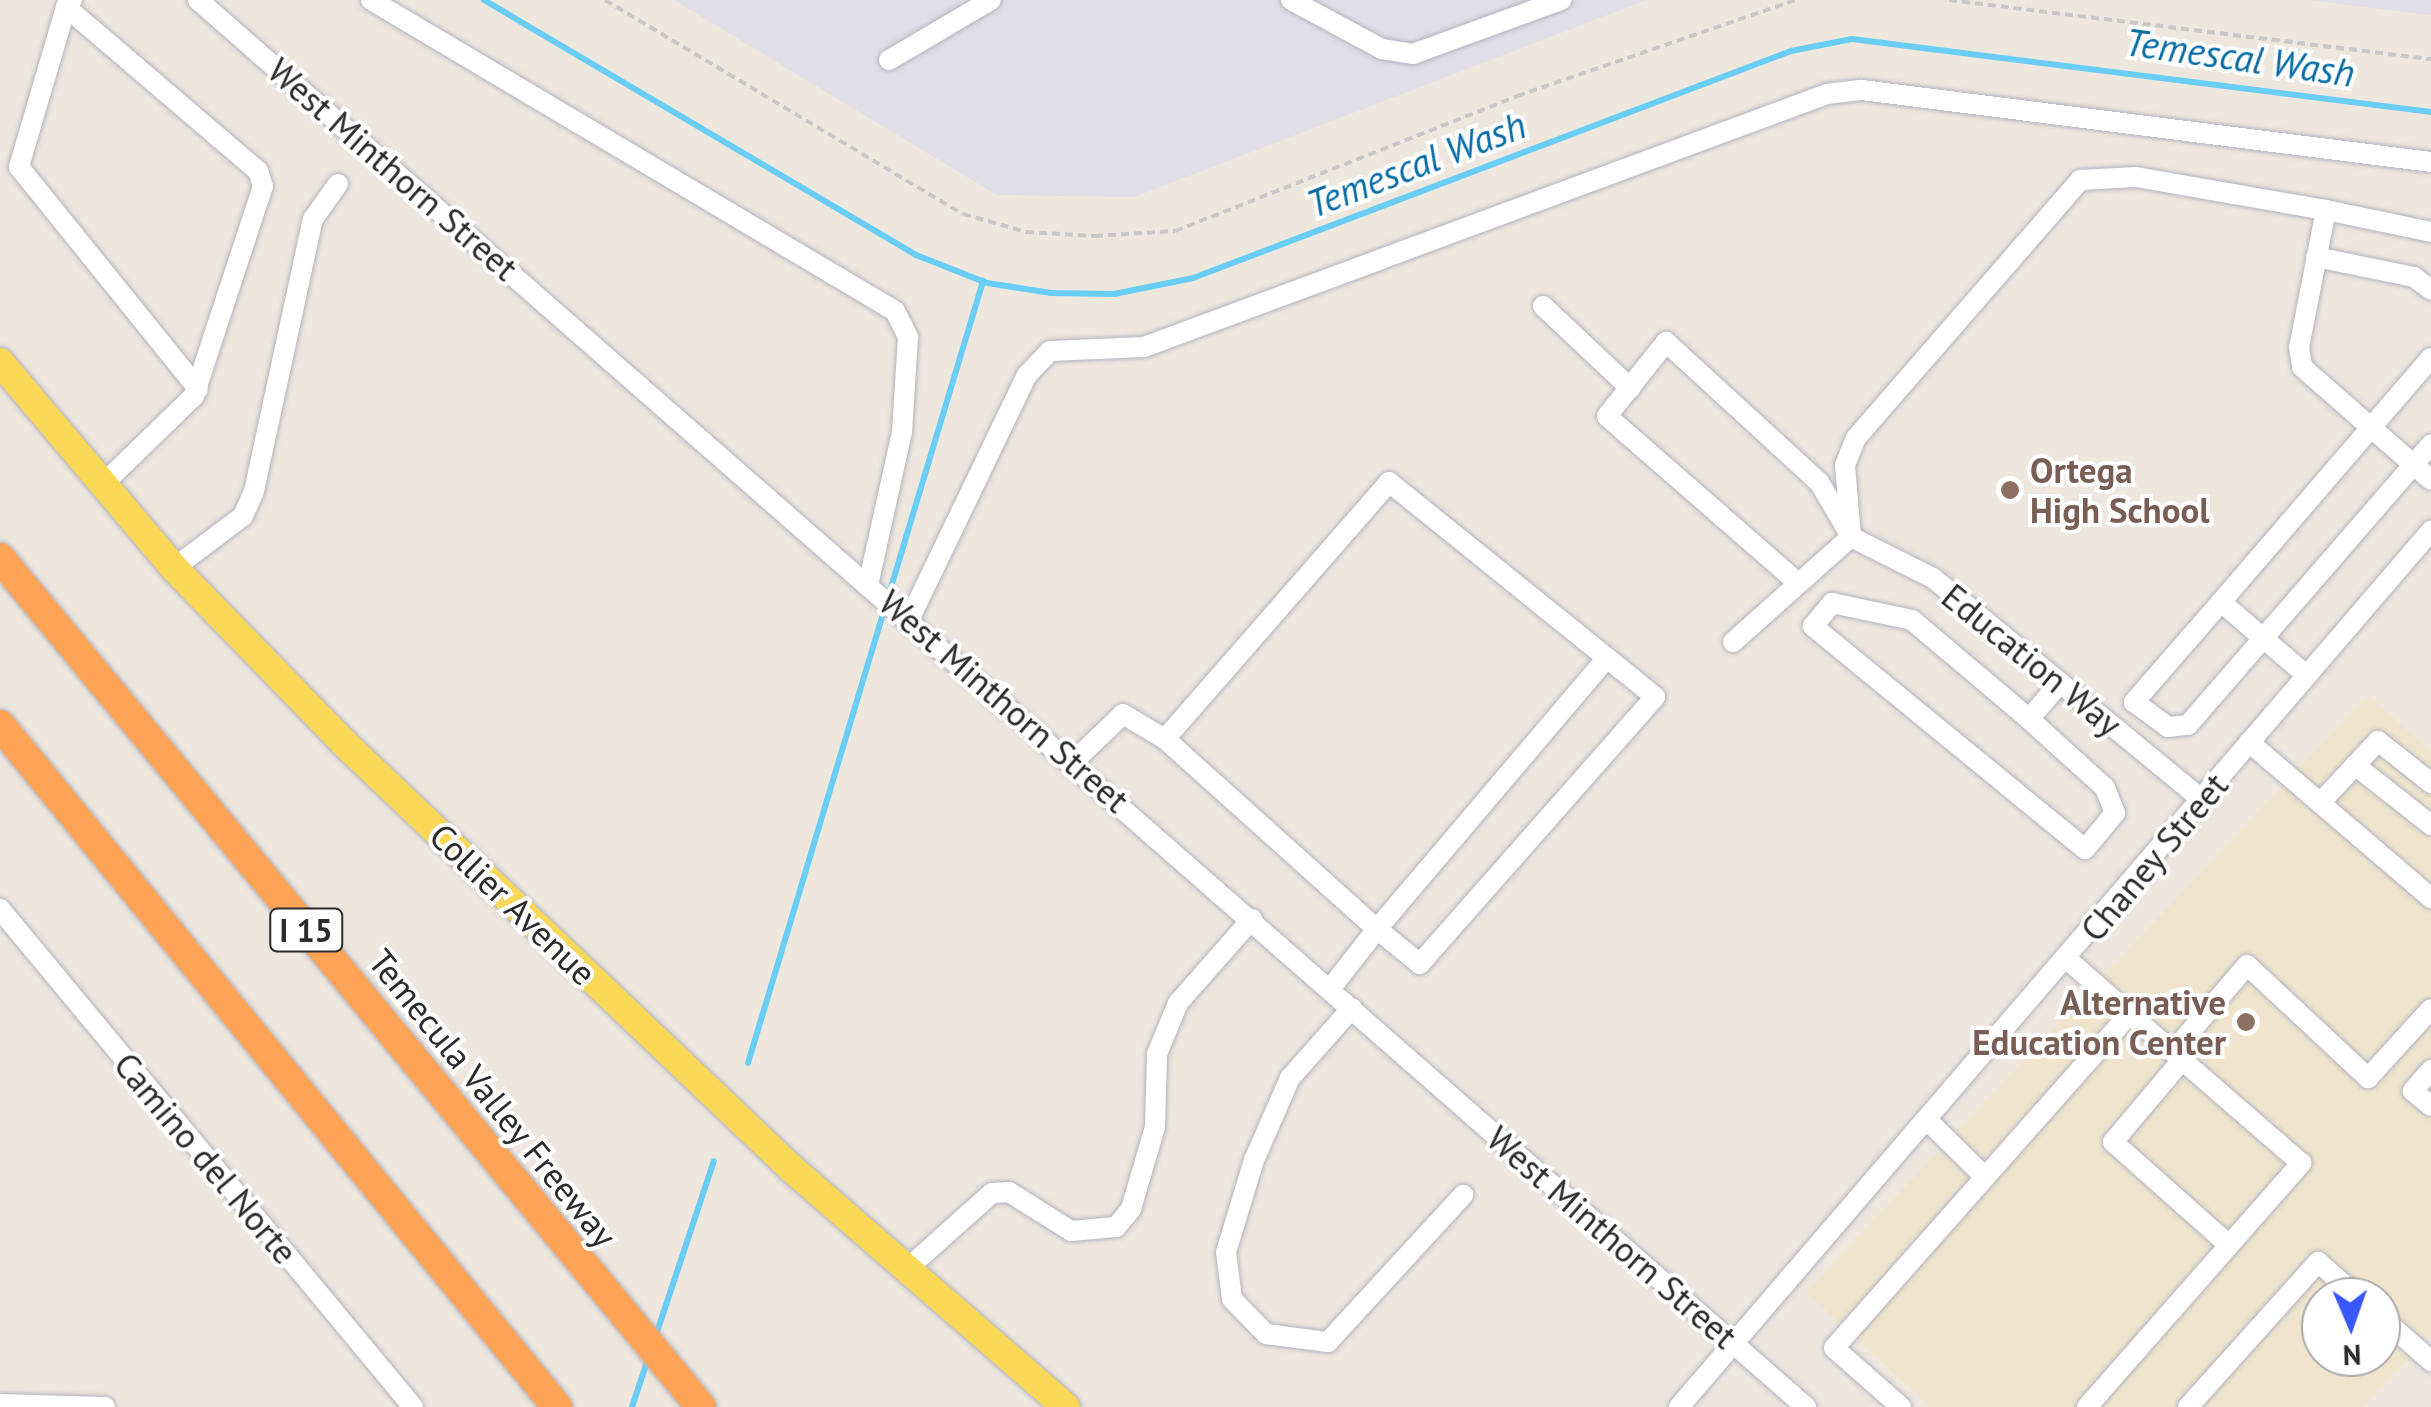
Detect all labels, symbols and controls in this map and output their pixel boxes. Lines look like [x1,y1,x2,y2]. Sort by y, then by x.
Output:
water label: Temescal Wash [2122,18,2358,96]
street label: West Minthorn Street [260,49,526,289]
water label: Temescal Wash [1300,101,1532,227]
place label: Ortega High School [2030,449,2210,531]
marker: Ortega High School [1999,479,2021,501]
street label: Education Way [1934,575,2130,745]
street label: West Minthorn Street [871,581,1137,821]
street label: Chaney Street [2071,764,2237,950]
street label: Collier Avenue [421,814,605,994]
road number: I 15 [268,903,344,957]
street label: Temecula Valley Freeway [359,940,627,1256]
place label: Alternative Education Center [1972,981,2226,1063]
marker: Alternative Education Center [2235,1011,2257,1033]
street label: Camino del Norte [106,1044,306,1272]
street label: West Minthorn Street [1479,1117,1745,1357]
north arrow [2301,1277,2401,1377]
text: N [2342,1337,2362,1374]

